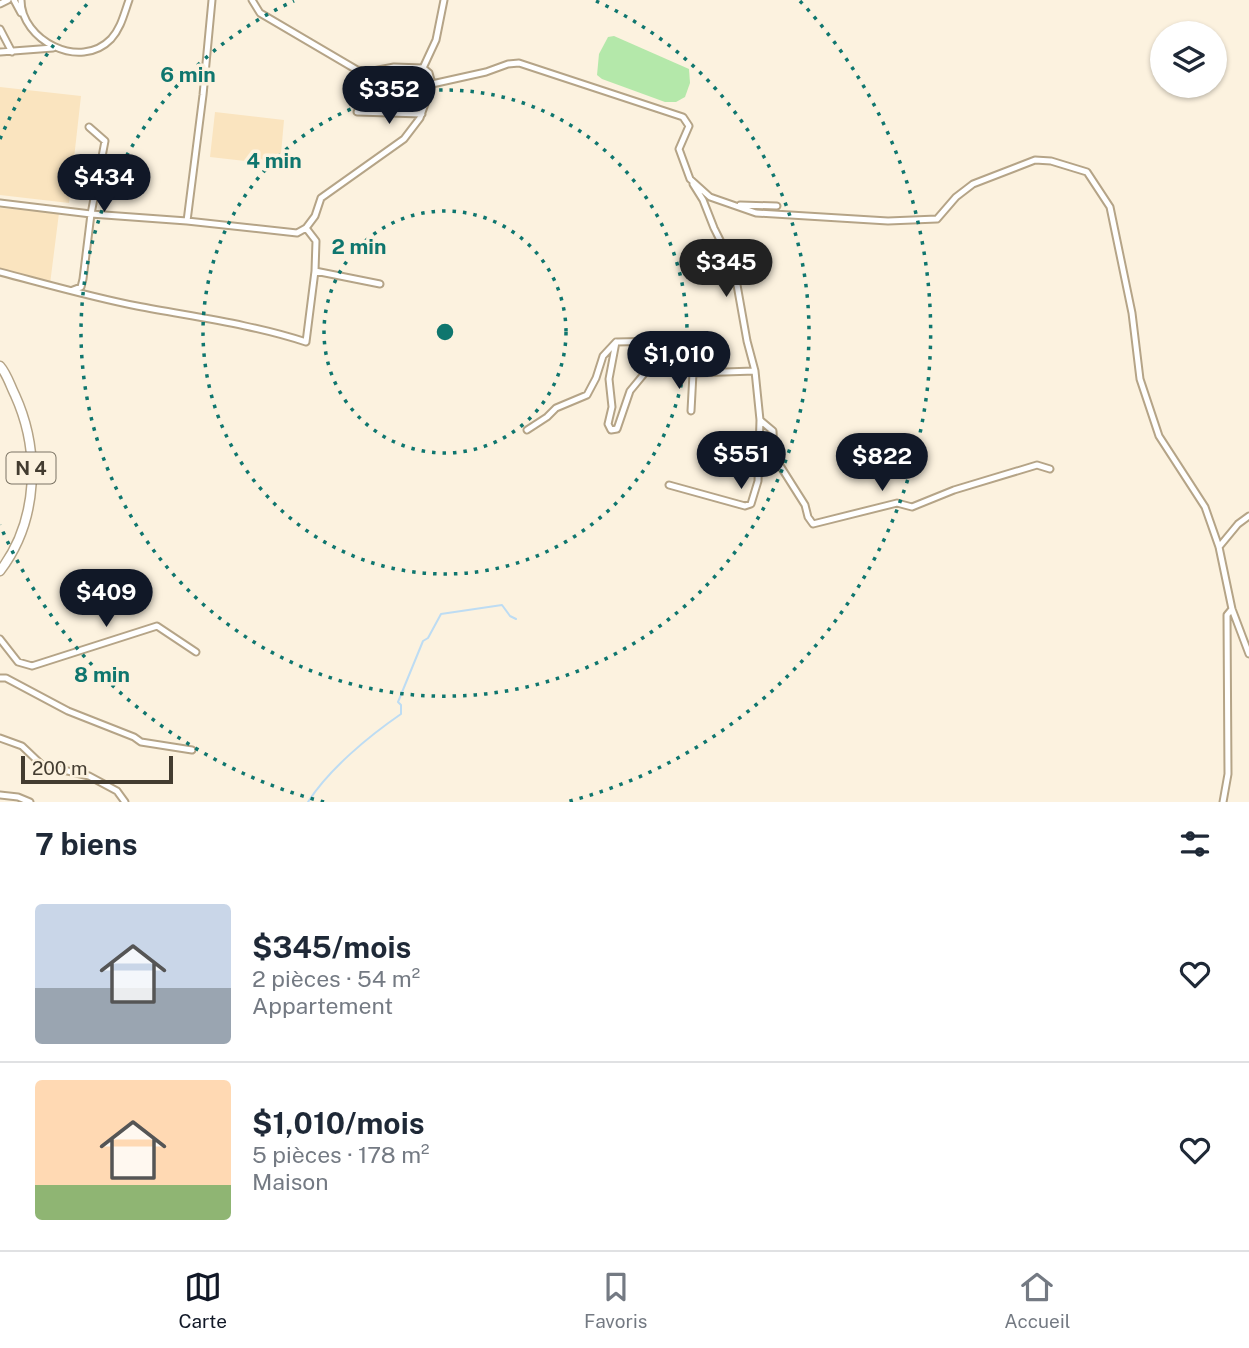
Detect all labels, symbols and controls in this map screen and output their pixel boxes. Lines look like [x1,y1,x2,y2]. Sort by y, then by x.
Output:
map controls [1150,21,1227,98]
button: layers [1150,21,1227,98]
text: 6 min [160,62,216,87]
pin: $352 [348,66,430,126]
text: $352 [358,75,420,102]
text: 4 min [246,148,302,173]
pin: $434 [63,154,145,214]
text: $434 [73,163,135,190]
text: 2 min [331,234,387,259]
pin: $345 [685,240,767,299]
text: $345 [695,248,757,275]
centre of rings [433,320,457,344]
pin: $1,010 [622,332,736,391]
text: $1,010 [643,340,715,367]
pin: $551 [700,432,782,491]
pin: $822 [841,434,923,493]
text: $551 [713,440,769,467]
text: $822 [852,442,912,469]
road number: N 4 [7,453,56,484]
pin: $409 [65,570,147,629]
text: $409 [76,578,136,605]
text: 8 min [74,662,130,687]
scale bar [21,753,173,785]
text: 200 m [32,757,88,779]
icon: filters [1176,825,1214,863]
text: 7 biens [35,826,138,862]
text: $345/mois [252,929,411,965]
icon: home [91,932,175,1016]
icon: heart [1176,955,1214,993]
text: 2 pièces · 54 m² [252,965,420,992]
text: Appartement [252,992,393,1019]
text: $1,010/mois [252,1105,424,1141]
icon: home [91,1108,175,1192]
icon: heart [1176,1131,1214,1169]
text: 5 pièces · 178 m² [252,1141,430,1168]
text: Maison [252,1168,329,1195]
tab: Carte [179,1268,227,1332]
tab: Favoris [584,1268,647,1332]
tab: Accueil [1004,1268,1070,1332]

